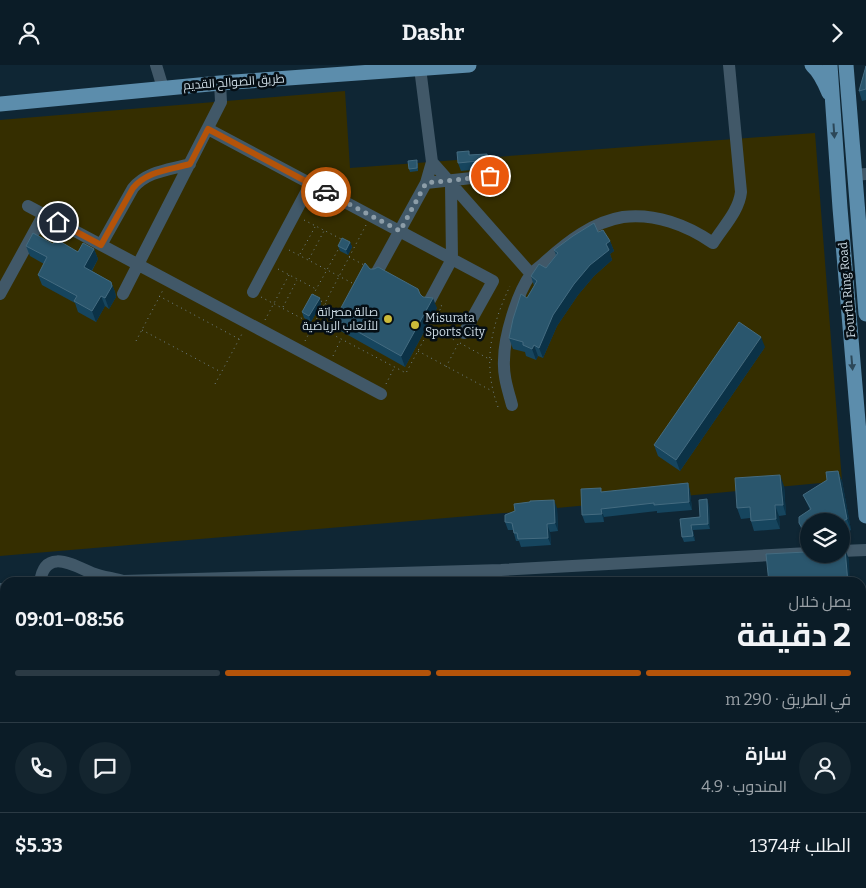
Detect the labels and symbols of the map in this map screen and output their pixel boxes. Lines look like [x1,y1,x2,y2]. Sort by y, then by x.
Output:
street label: طريق الصوالح القديم [183,71,285,94]
one-way arrow [830,123,838,139]
pin [469,155,511,197]
courier [301,167,351,217]
pin [37,201,79,243]
street label: Fourth Ring Road [836,241,858,339]
place label: صالة مصراتة للألعاب الرياضية [302,305,378,333]
place label: Misurata Sports City [425,311,486,339]
marker: صالة مصراتة للألعاب الرياضية [382,313,394,325]
marker: Misurata Sports City [409,319,421,331]
one-way arrow [849,355,857,371]

